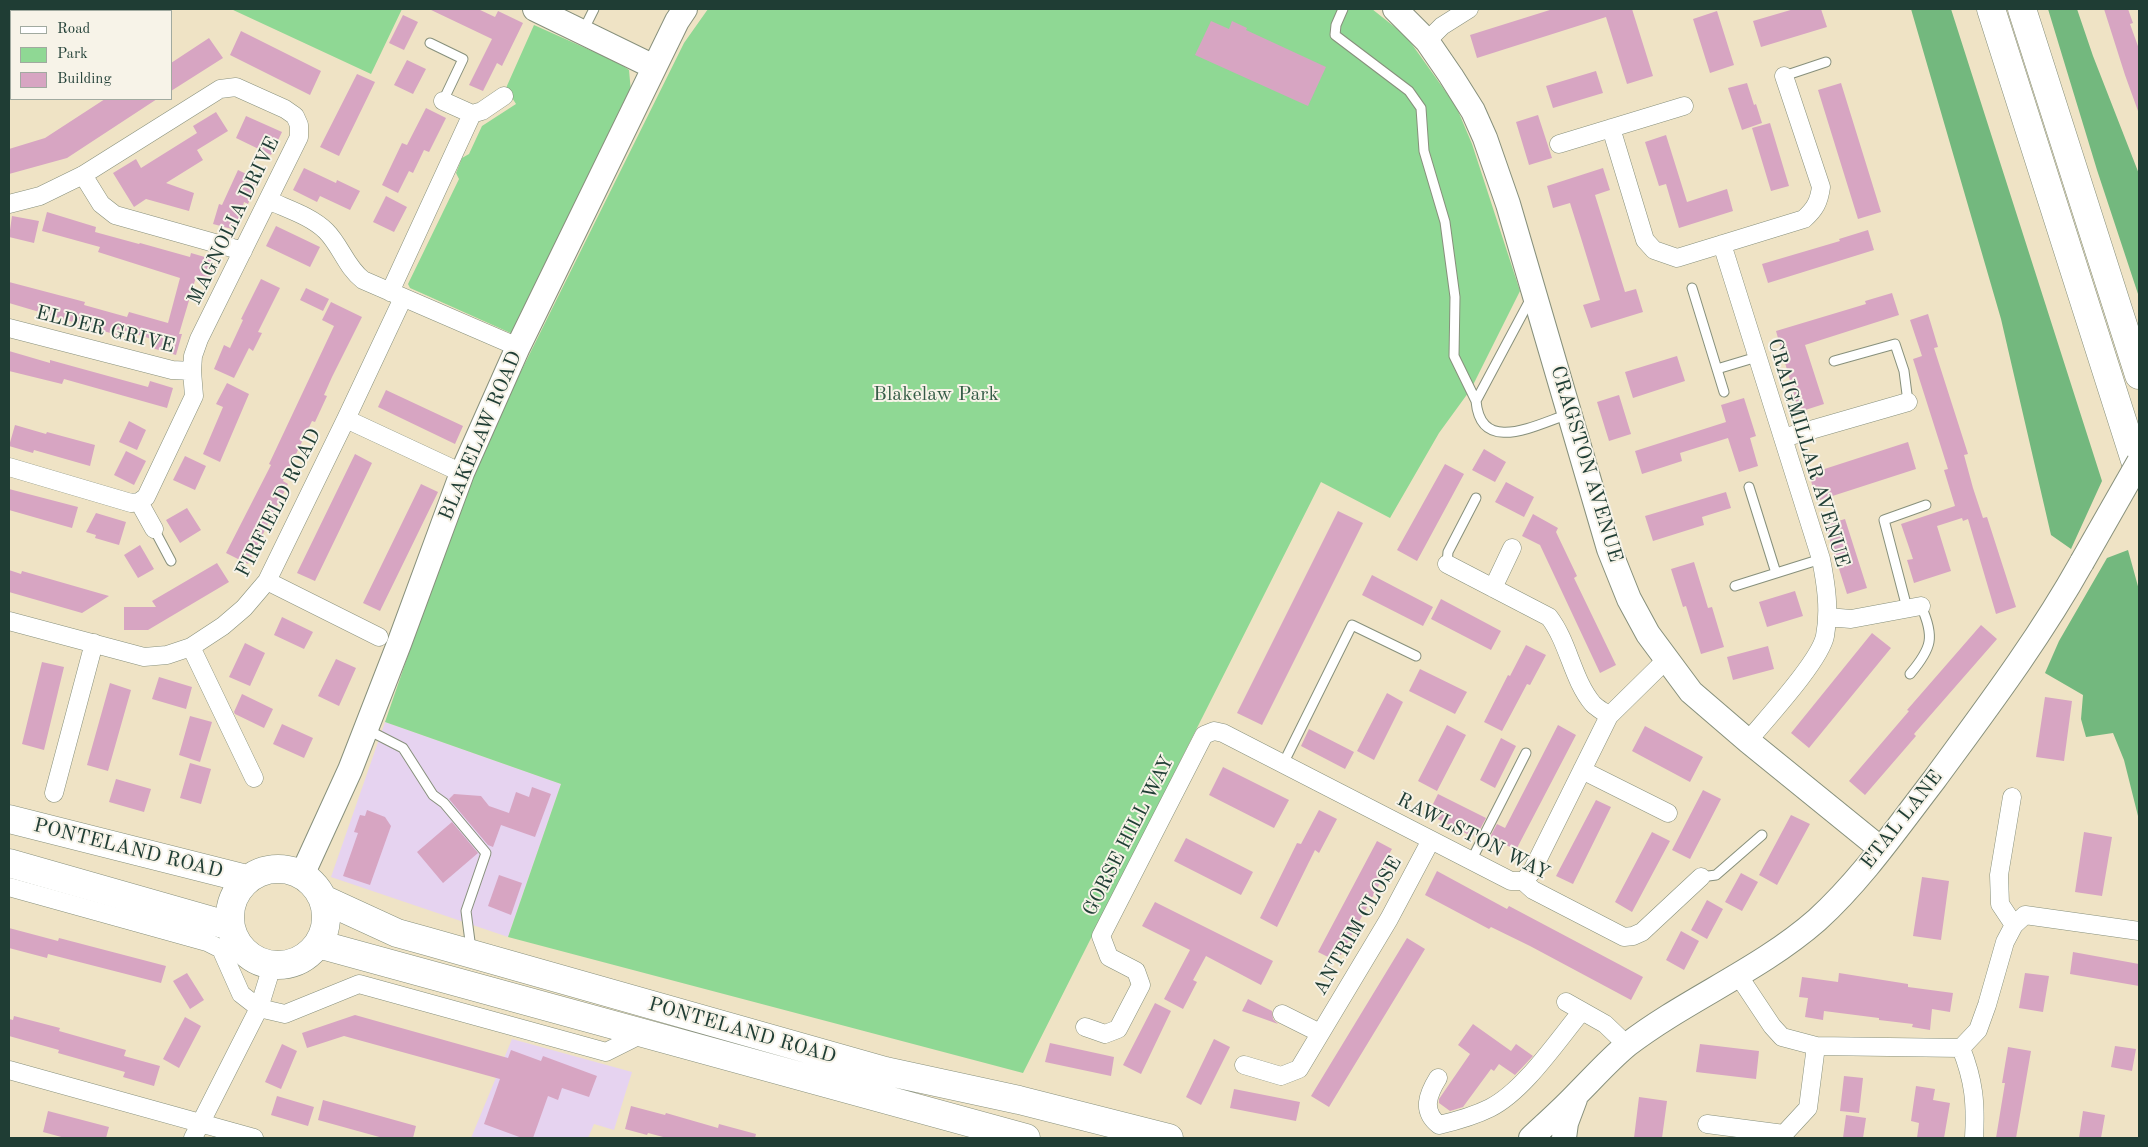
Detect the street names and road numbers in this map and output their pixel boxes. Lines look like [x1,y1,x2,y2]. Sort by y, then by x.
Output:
street label: MAGNOLIA DRIVE [183,133,285,309]
street label: ELDER GRIVE [33,301,177,359]
street label: CRAIGMILLAR AVENUE [1762,336,1854,570]
street label: BLAKELAW ROAD [434,348,528,524]
street label: CRAGSTON AVENUE [1545,363,1627,565]
street label: FIRFIELD ROAD [231,425,327,581]
street label: GORSE HILL WAY [1078,752,1180,920]
street label: ETAL LANE [1856,766,1948,874]
street label: RAWLSTON WAY [1392,788,1554,886]
street label: PONTELAND ROAD [31,814,225,884]
street label: ANTRIM CLOSE [1308,852,1408,1000]
street label: PONTELAND ROAD [645,993,839,1069]

